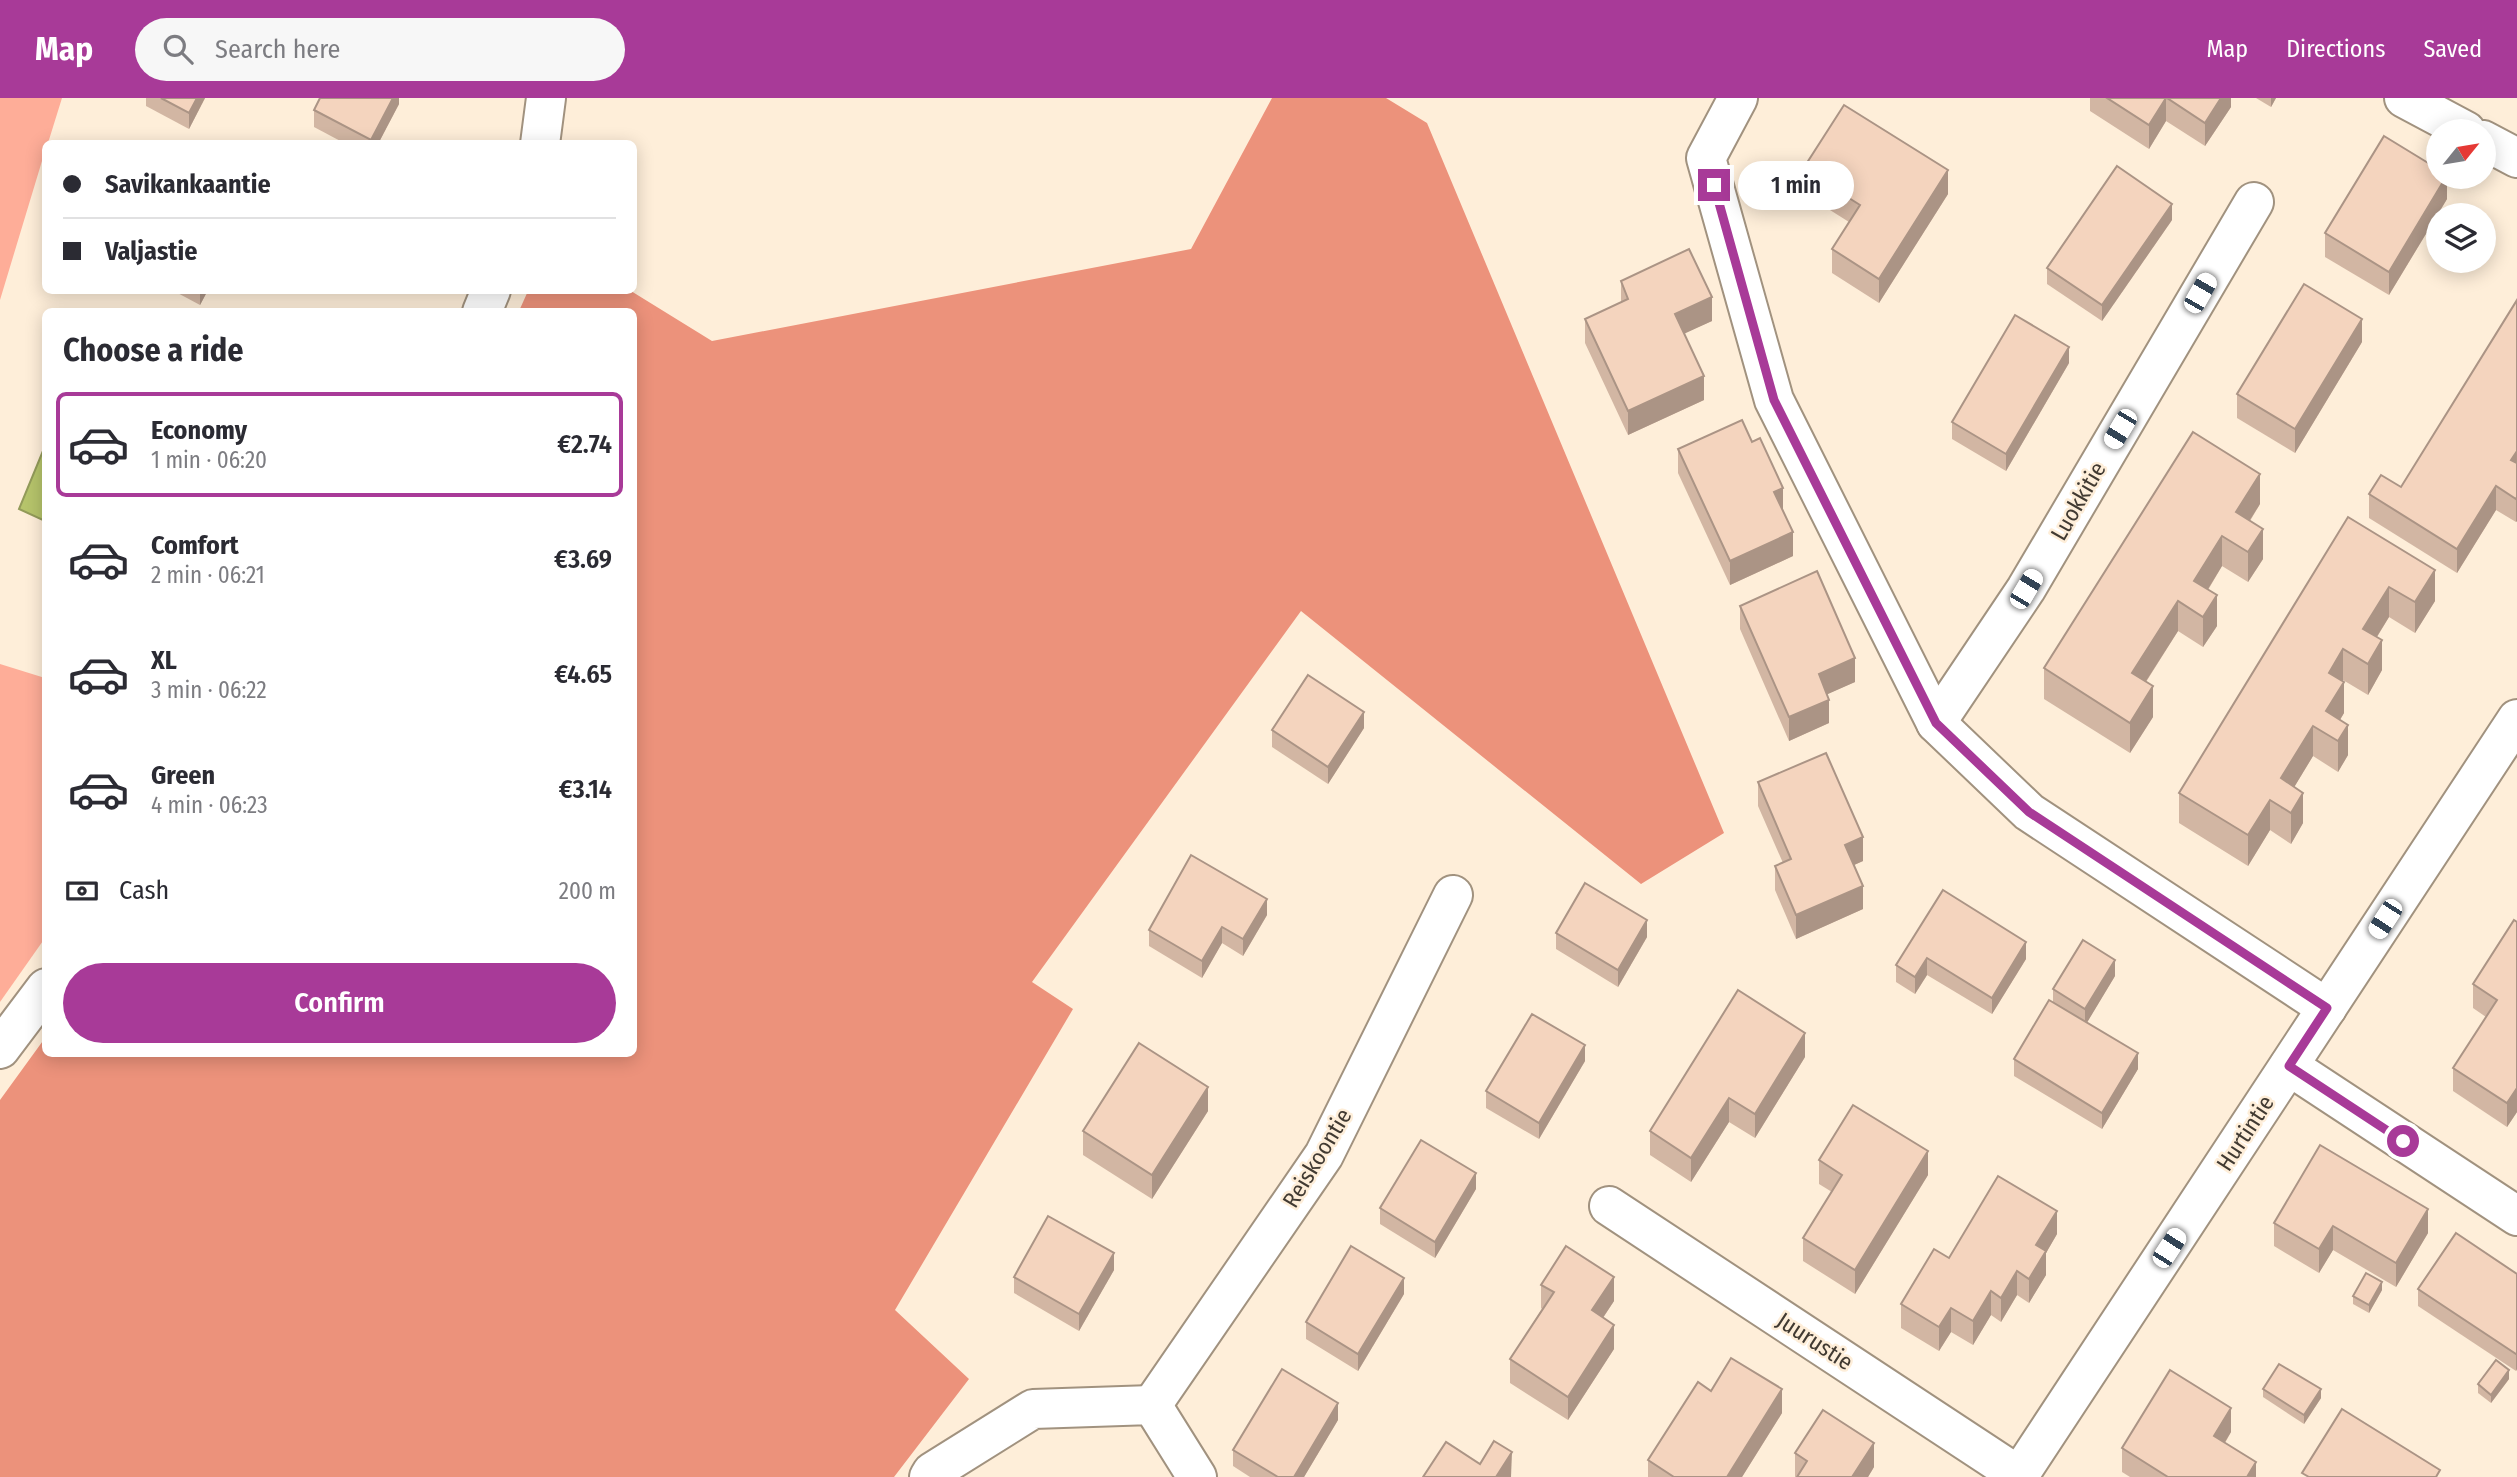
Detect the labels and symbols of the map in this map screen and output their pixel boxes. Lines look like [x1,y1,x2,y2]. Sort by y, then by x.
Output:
north arrow [2426,119,2496,189]
callout: 1 min [1738,160,1854,210]
route end [1698,169,1730,201]
car [2181,270,2220,316]
car [2101,406,2140,452]
street label: Luokkitie [2044,457,2112,545]
car [2007,566,2046,612]
car [2365,896,2406,942]
street label: Hurtintie [2210,1090,2280,1176]
street label: Reiskoontie [1276,1103,1358,1213]
route start [2387,1125,2419,1157]
car [2149,1225,2190,1271]
street label: Juurustie [1772,1306,1858,1376]

